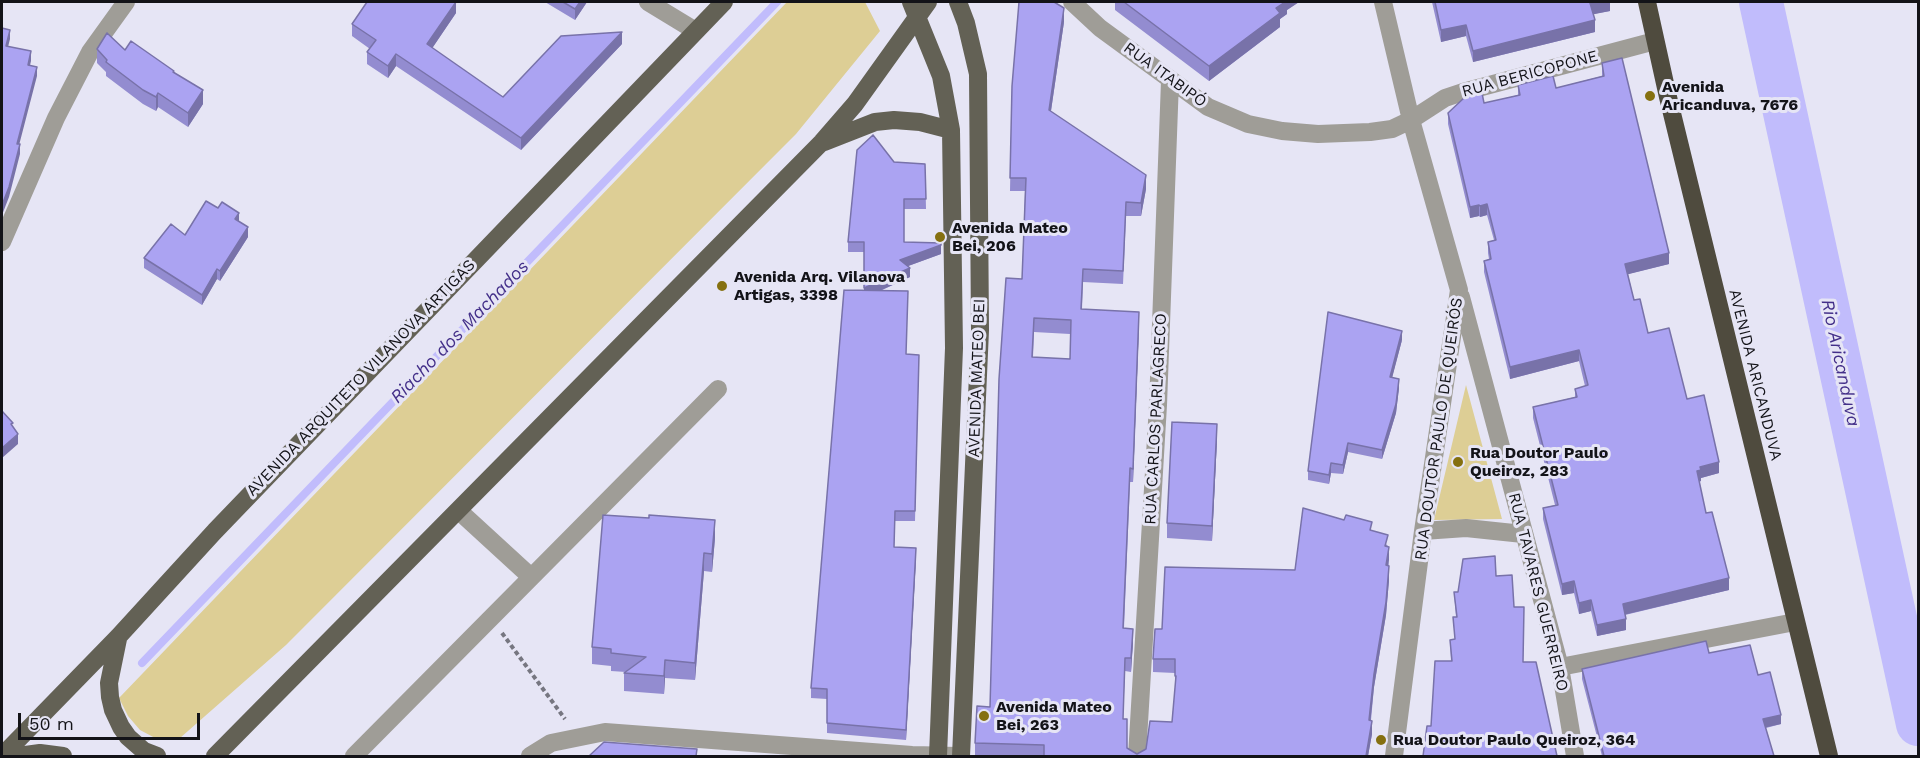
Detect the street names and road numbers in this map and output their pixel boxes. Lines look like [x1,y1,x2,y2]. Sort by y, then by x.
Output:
street label: RUA ITABIPÓ [1120,38,1210,112]
street label: RUA BERICOPONE [1460,47,1600,101]
street label: AVENIDA ARQUITETO VILANOVA ARTIGAS [243,256,479,500]
street label: AVENIDA ARICANDUVA [1724,287,1786,463]
street label: RUA DOUTOR PAULO DE QUEIRÓS [1411,296,1467,562]
street label: AVENIDA MATEO BEI [965,298,989,458]
street label: RUA CARLOS PARLAGRECO [1141,313,1171,525]
street label: RUA TAVARES GUERREIRO [1504,491,1572,693]

